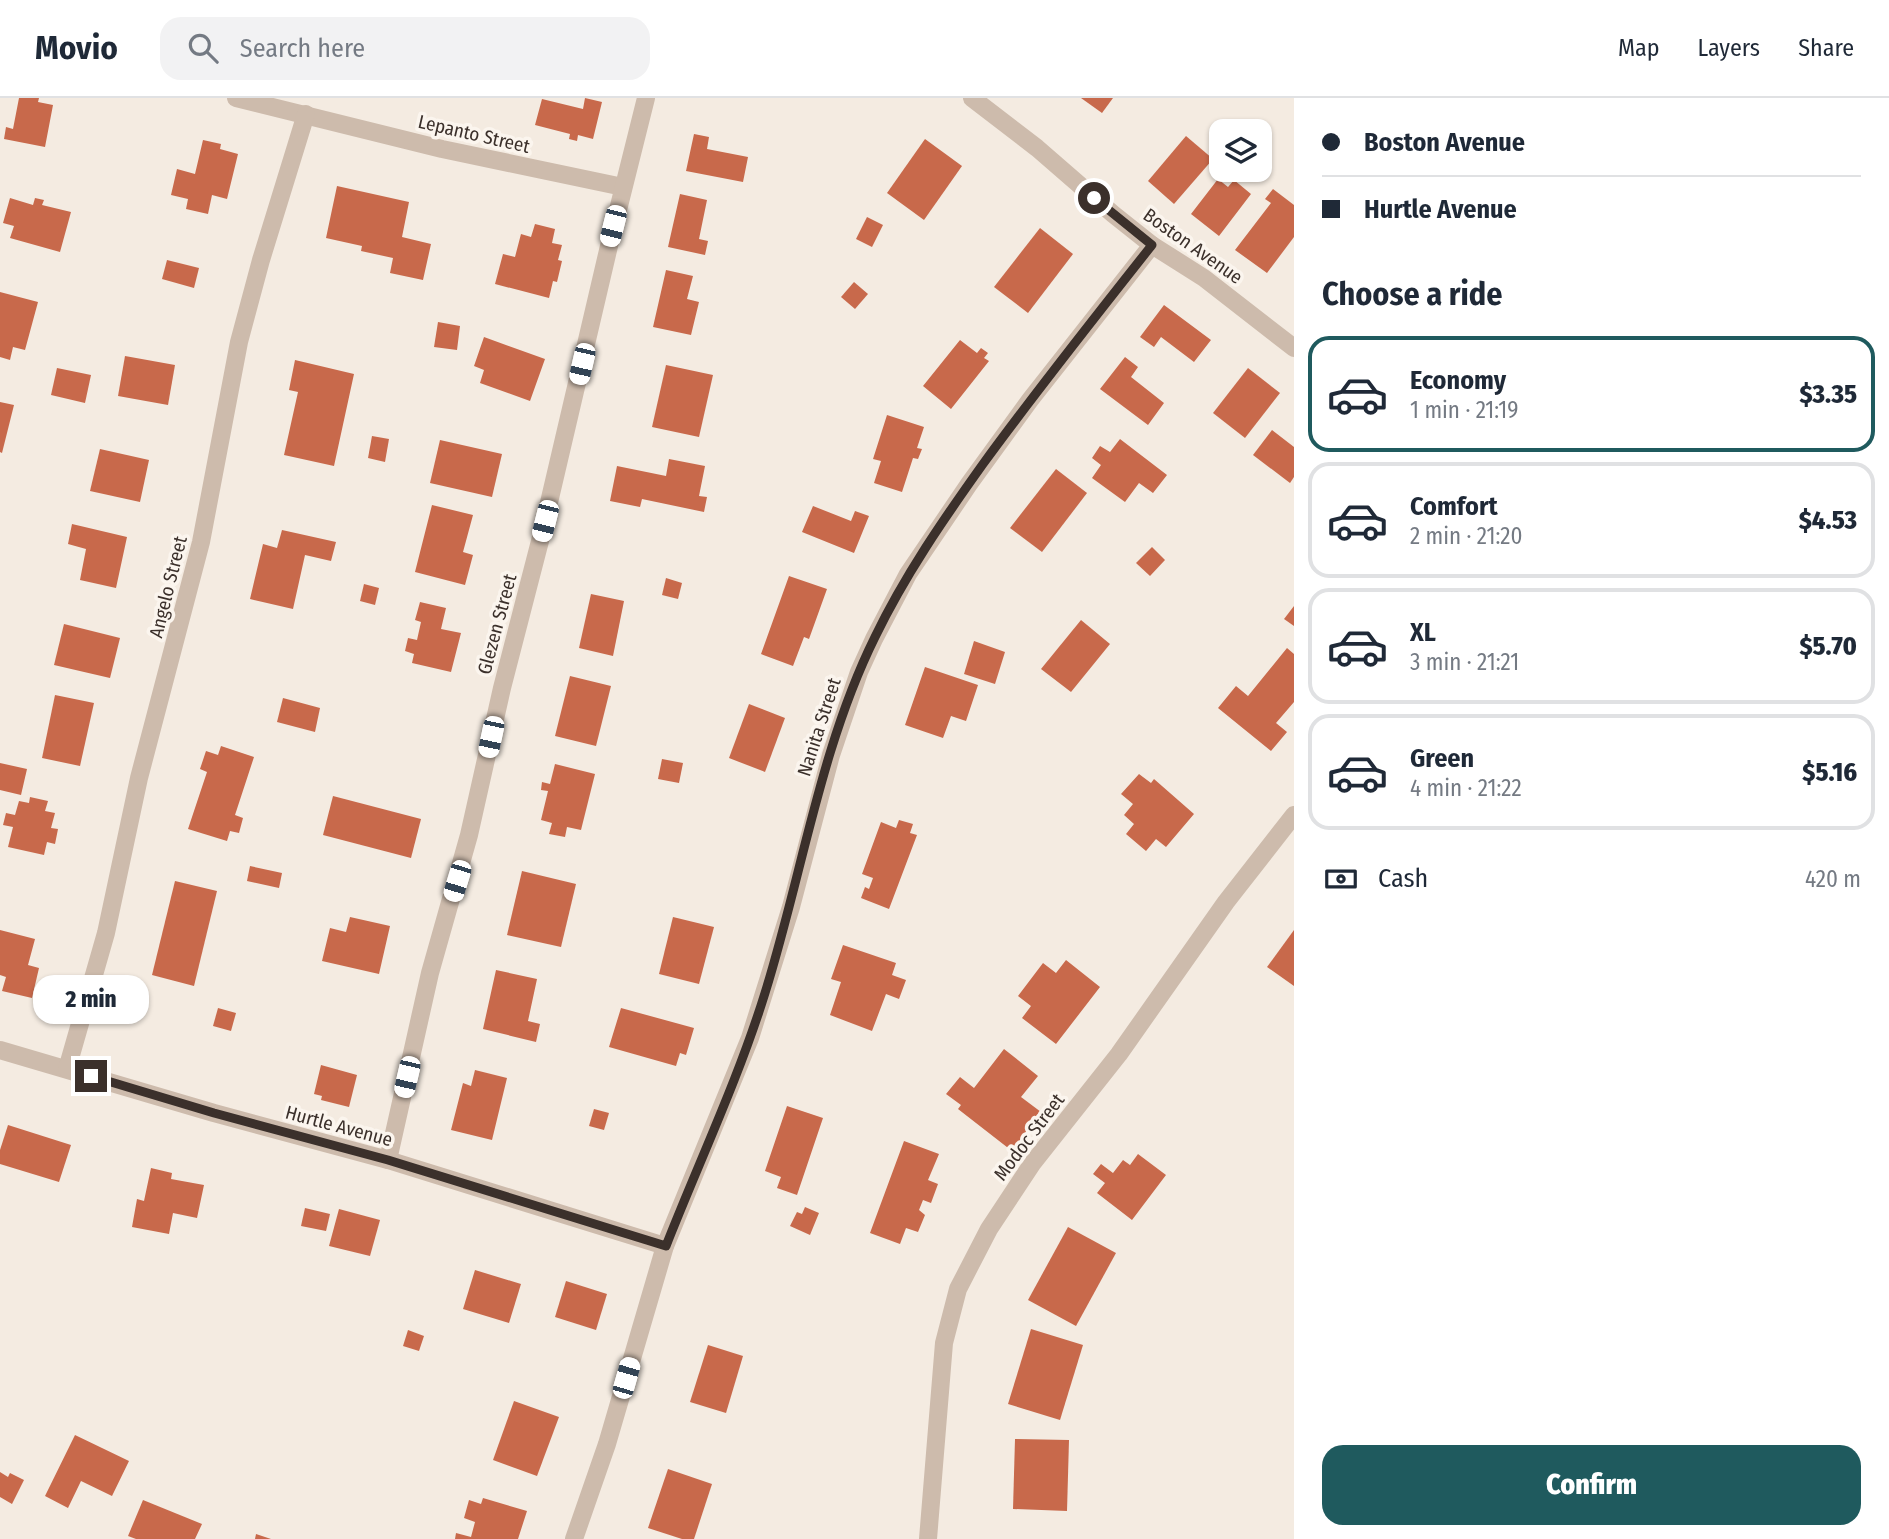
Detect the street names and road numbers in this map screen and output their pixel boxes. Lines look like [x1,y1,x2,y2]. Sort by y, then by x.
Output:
street label: Lepanto Street [416,110,533,158]
street label: Boston Avenue [1139,203,1247,289]
street label: Angelo Street [144,533,192,640]
street label: Glezen Street [473,571,522,677]
street label: Nanita Street [792,674,846,779]
street label: Modoc Street [989,1088,1070,1185]
street label: Hurtle Avenue [283,1101,395,1151]

